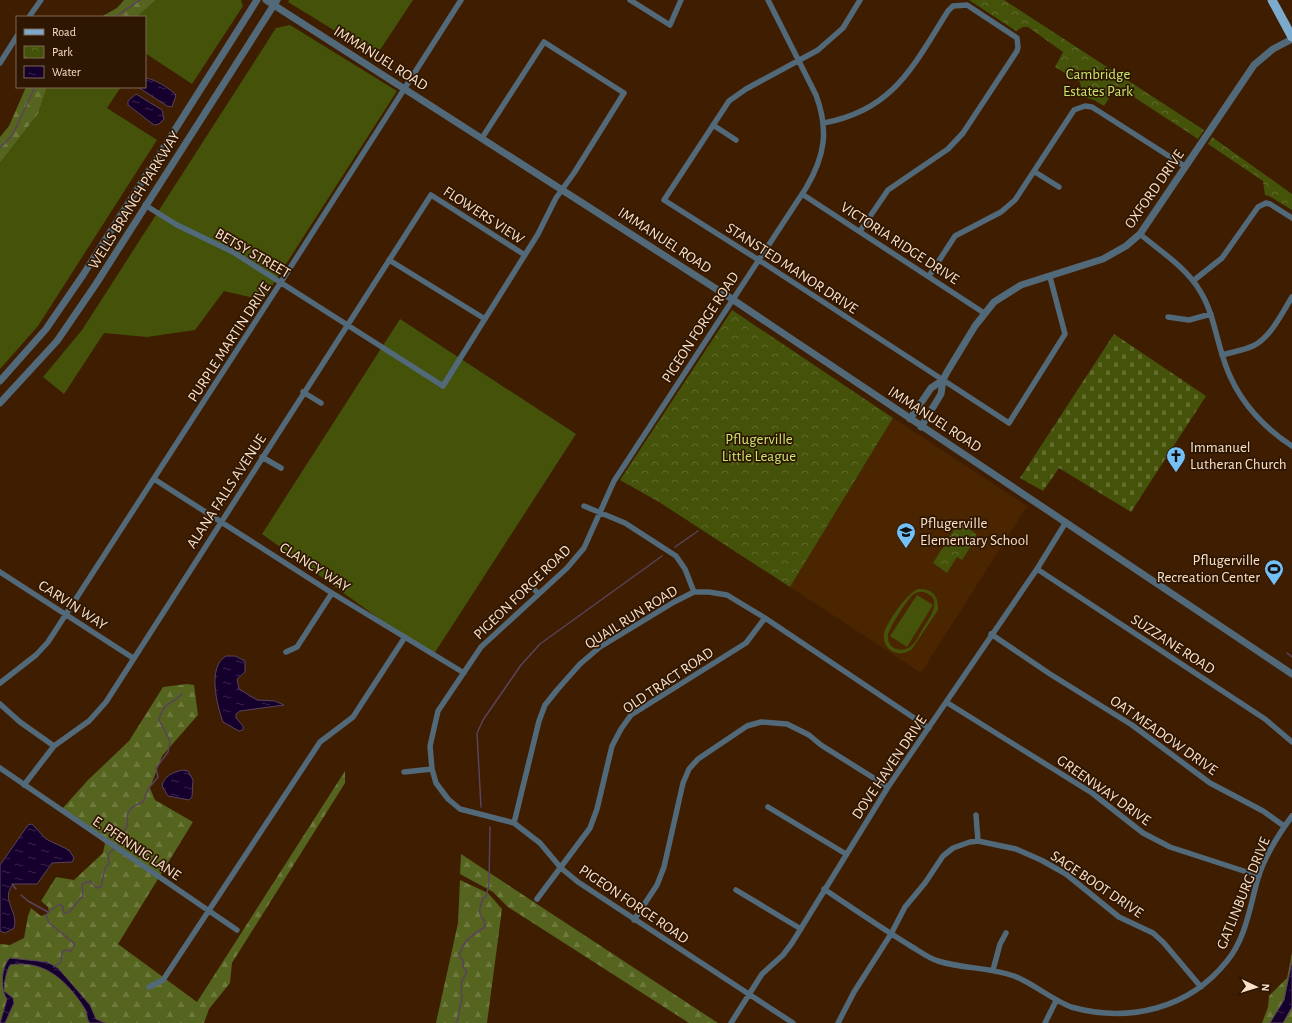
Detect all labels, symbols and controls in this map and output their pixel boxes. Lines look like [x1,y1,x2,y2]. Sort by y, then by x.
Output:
legend [16,16,146,88]
street label: IMMANUEL ROAD [331,24,431,94]
text: Road [52,26,76,38]
text: Park [52,46,73,58]
text: Water [52,66,81,78]
park label: Cambridge Estates Park [1063,67,1133,99]
street label: WELLS BRANCH PARKWAY [86,129,183,272]
street label: OXFORD DRIVE [1122,147,1187,231]
street label: FLOWERS VIEW [441,184,527,247]
street label: VICTORIA RIDGE DRIVE [838,200,962,287]
street label: IMMANUEL ROAD [615,205,714,276]
street label: STANSTED MANOR DRIVE [723,220,860,317]
street label: BETSY STREET [213,226,294,281]
street label: PIGEON FORGE ROAD [659,269,742,385]
street label: PURPLE MARTIN DRIVE [185,280,274,405]
street label: IMMANUEL ROAD [885,384,984,455]
street label: ALANA FALLS AVENUE [184,432,269,551]
park label: Pflugerville Little League [722,432,796,464]
place label: Immanuel Lutheran Church [1190,440,1287,472]
church icon: Immanuel Lutheran Church [1165,445,1187,473]
place label: Pflugerville Elementary School [920,516,1029,548]
school or university icon: Pflugerville Elementary School [895,521,917,549]
street label: CLANCY WAY [277,540,353,595]
street label: PIGEON FORGE ROAD [471,542,574,642]
place label: Pflugerville Recreation Center [1157,553,1260,585]
sports icon: Pflugerville Recreation Center [1263,558,1285,586]
street label: CARVIN WAY [36,578,110,633]
street label: QUAIL RUN ROAD [582,583,680,652]
street label: SUZZANE ROAD [1128,612,1218,677]
street label: OLD TRACT ROAD [620,645,716,716]
street label: OAT MEADOW DRIVE [1107,693,1220,778]
street label: DOVE HAVEN DRIVE [849,713,930,822]
street label: GREENWAY DRIVE [1054,753,1153,828]
street label: E. PFENNIG LANE [90,813,184,883]
street label: GATLINBURG DRIVE [1214,835,1273,951]
street label: SAGE BOOT DRIVE [1048,848,1146,921]
street label: PIGEON FORGE ROAD [576,862,691,947]
north arrow [1236,967,1276,1007]
text: N [1260,983,1271,992]

